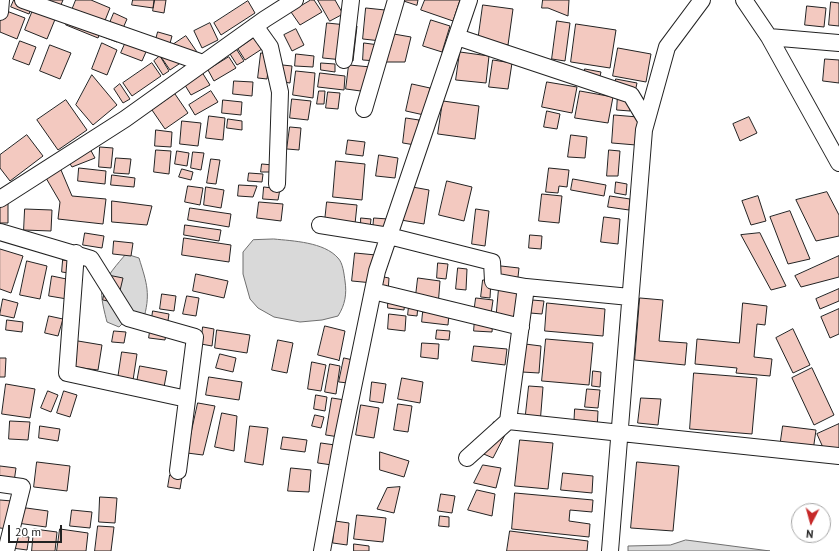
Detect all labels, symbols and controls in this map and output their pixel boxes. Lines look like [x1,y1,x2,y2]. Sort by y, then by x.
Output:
north arrow [791,503,831,543]
scale bar [10,517,64,543]
text: 20 m [15,524,41,539]
text: N [806,527,814,541]

